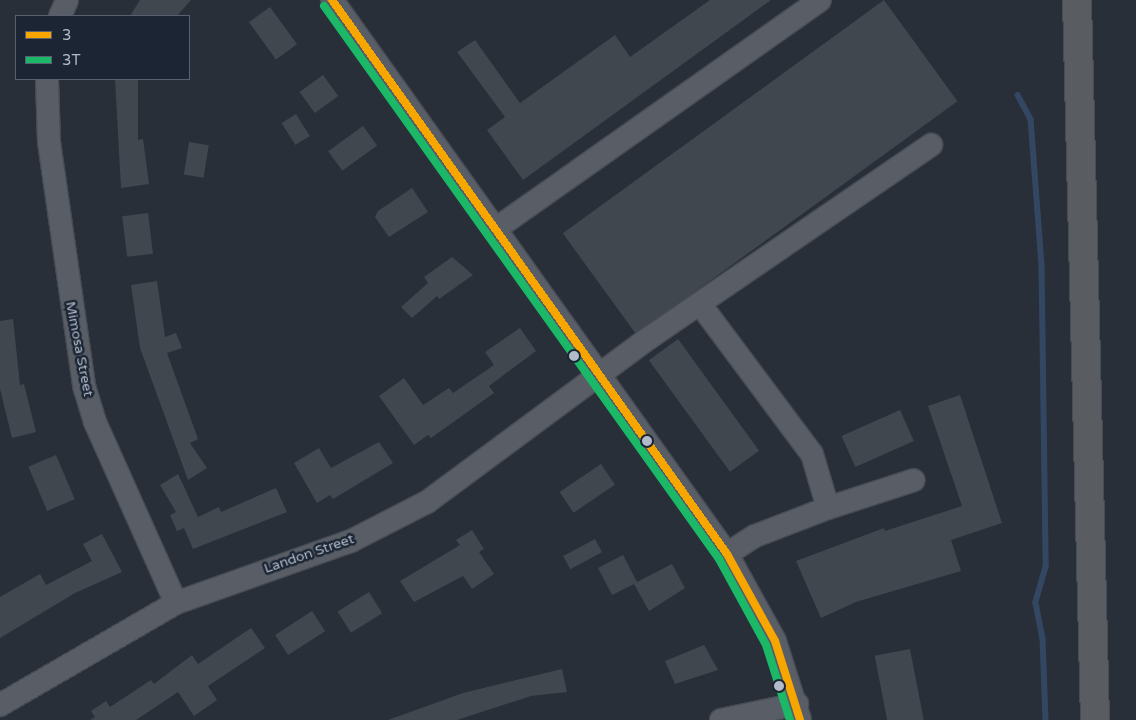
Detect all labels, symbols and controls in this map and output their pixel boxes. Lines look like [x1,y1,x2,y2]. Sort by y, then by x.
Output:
legend [15,15,190,80]
text: 3 [62,26,71,44]
text: 3T [62,51,81,69]
street label: Mimosa Street [62,300,96,398]
unlabelled marker [569,351,579,361]
unlabelled marker [642,436,652,446]
street label: Landon Street [262,531,356,577]
unlabelled marker [774,681,784,691]

